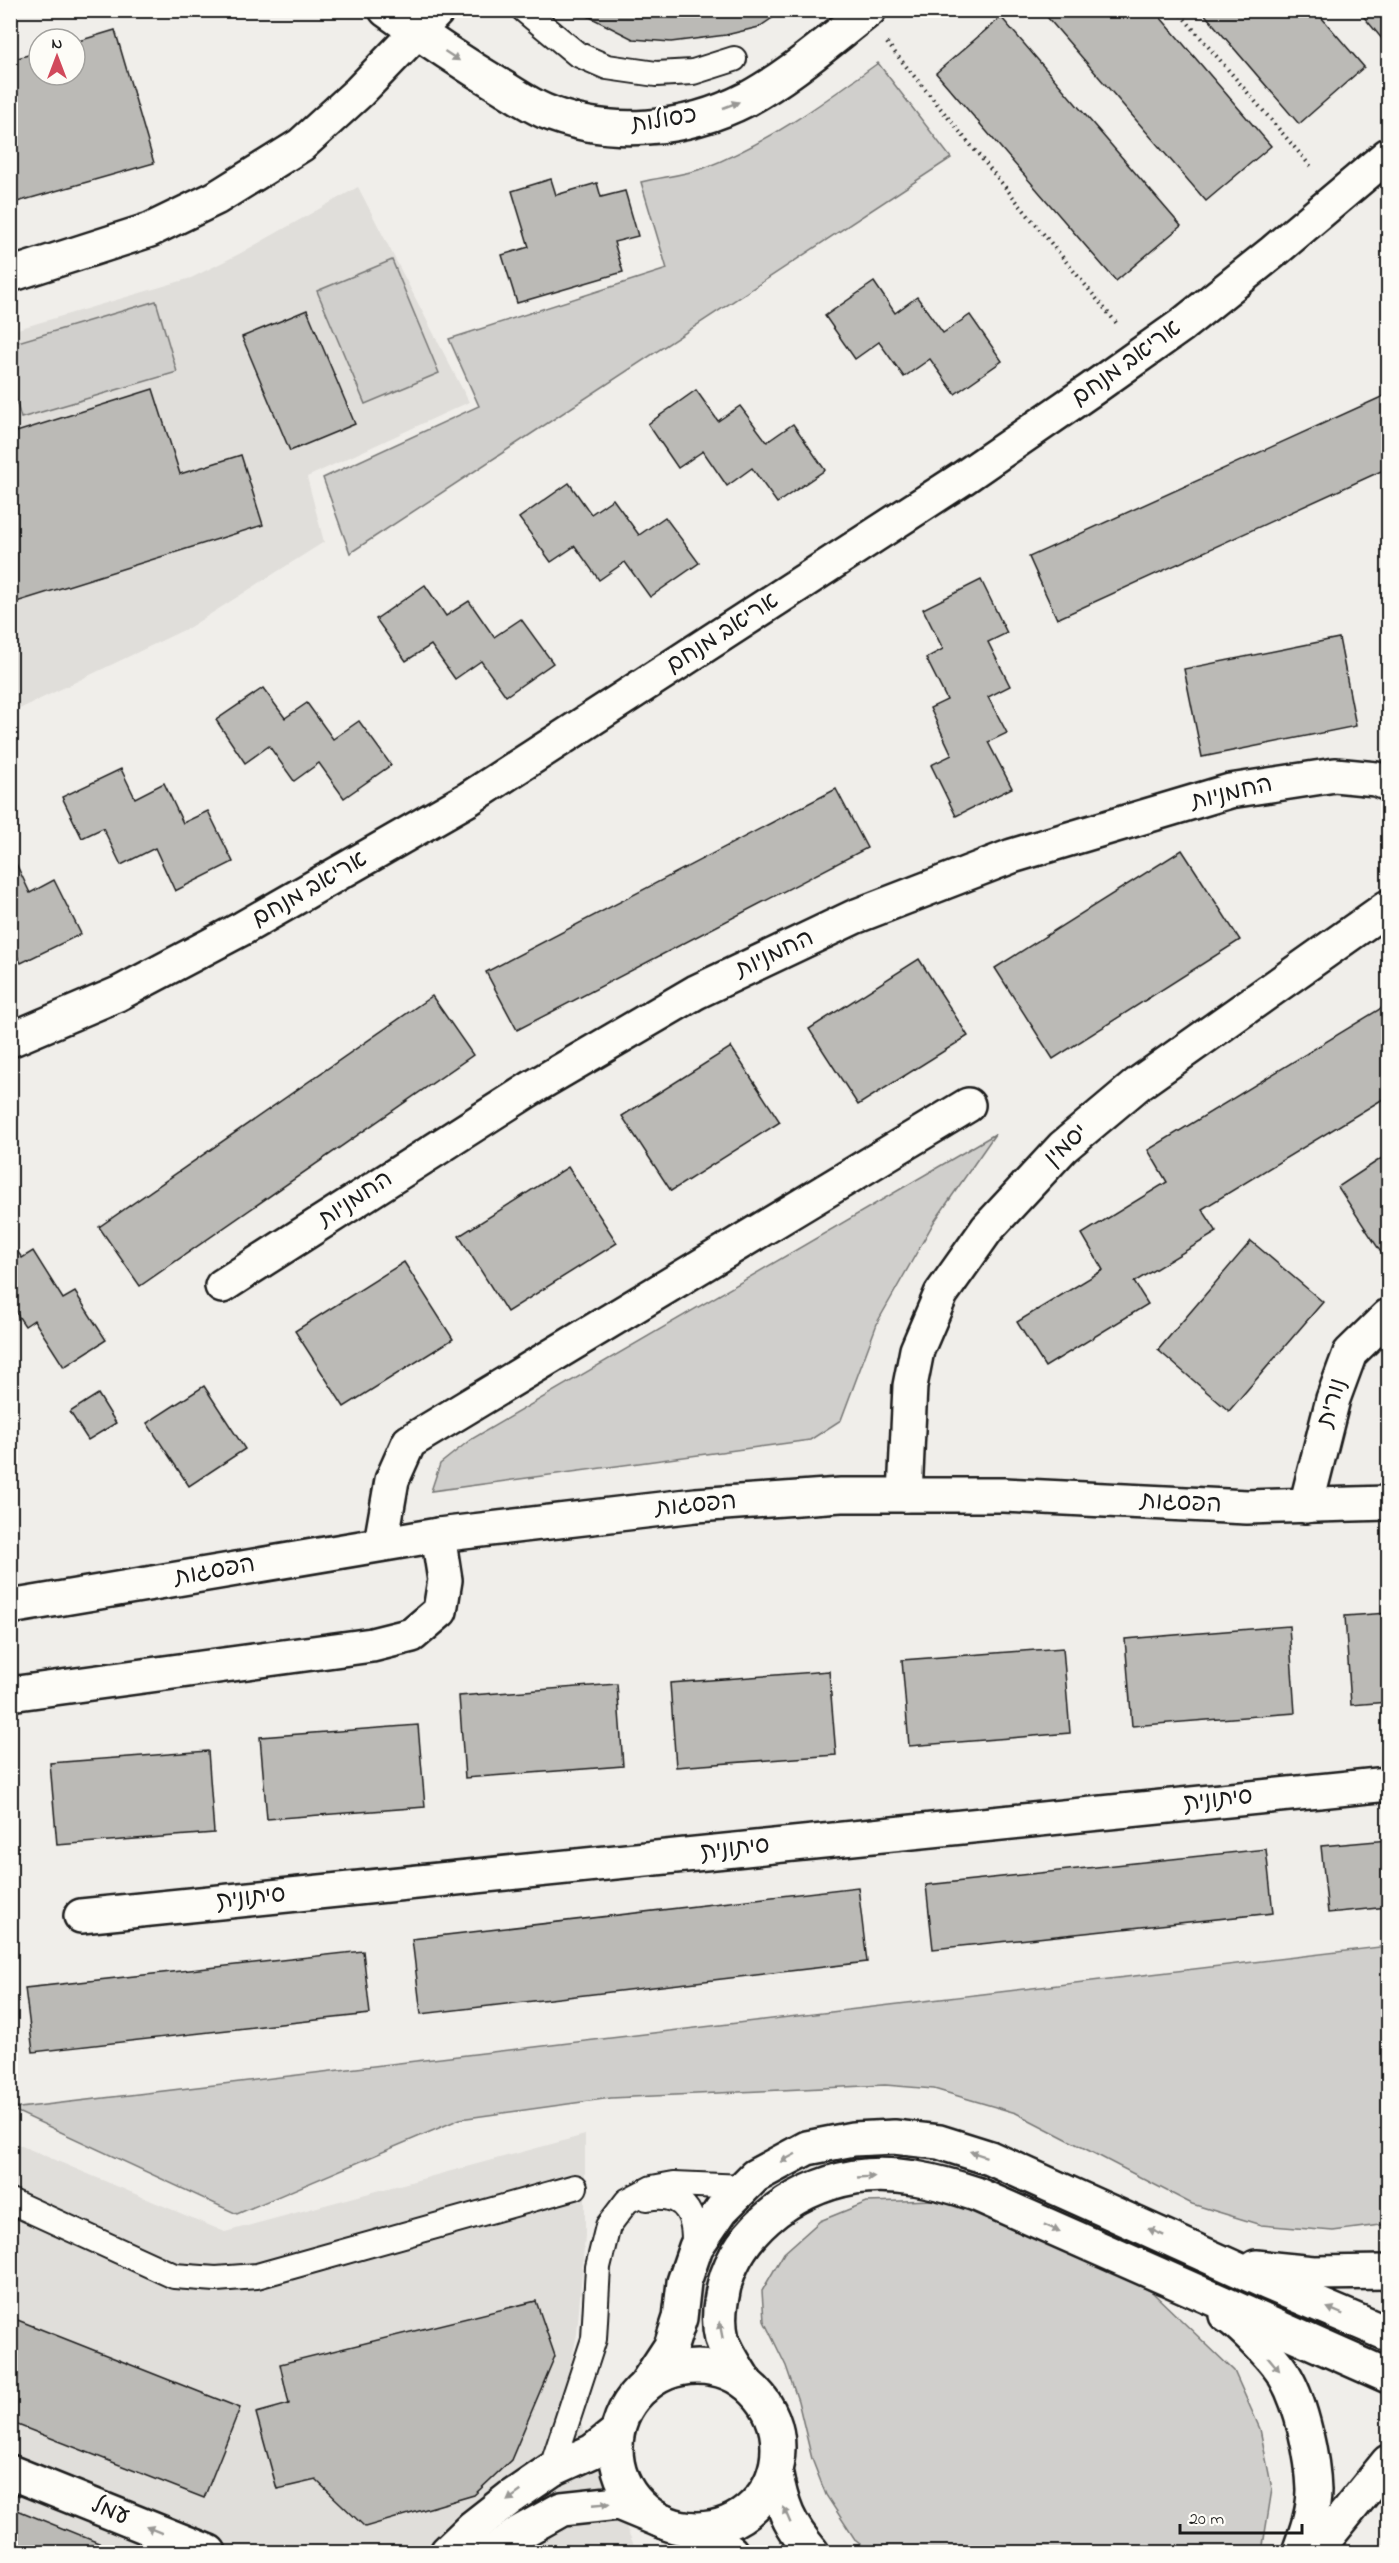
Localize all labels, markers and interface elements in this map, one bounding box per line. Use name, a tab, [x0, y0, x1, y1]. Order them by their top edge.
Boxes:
north arrow	[27, 27, 87, 87]
text: N	[52, 32, 63, 56]
one-way arrow	[444, 50, 460, 61]
street label: כסולות	[627, 99, 699, 144]
one-way arrow	[722, 100, 740, 110]
street label: אריאב מנחם	[1065, 312, 1189, 416]
street label: אריאב מנחם	[660, 584, 786, 684]
street label: החמניות	[1186, 768, 1276, 821]
street label: אריאב מנחם	[246, 843, 374, 937]
street label: החמניות	[728, 922, 820, 989]
street label: יסמין	[1037, 1116, 1097, 1176]
street label: החמניות	[310, 1163, 400, 1238]
street label: נורית	[1308, 1374, 1357, 1434]
street label: הפסגות	[1137, 1484, 1223, 1524]
street label: הפסגות	[652, 1485, 738, 1527]
street label: הפסגות	[170, 1548, 258, 1597]
street label: סיתונית	[1182, 1780, 1254, 1822]
street label: סיתונית	[699, 1829, 771, 1871]
street label: סיתונית	[215, 1878, 287, 1920]
one-way arrow	[969, 2149, 987, 2158]
one-way arrow	[779, 2153, 796, 2163]
one-way arrow	[857, 2172, 876, 2181]
one-way arrow	[1043, 2223, 1061, 2233]
one-way arrow	[1148, 2228, 1165, 2237]
one-way arrow	[1325, 2306, 1343, 2316]
one-way arrow	[716, 2321, 725, 2340]
one-way arrow	[1267, 2356, 1280, 2371]
street label: עמל	[85, 2488, 135, 2536]
one-way arrow	[507, 2489, 522, 2501]
scale bar	[1180, 2497, 1302, 2535]
one-way arrow	[592, 2500, 611, 2509]
one-way arrow	[781, 2506, 791, 2524]
text: 20 m	[1189, 2507, 1224, 2533]
one-way arrow	[145, 2525, 163, 2535]

